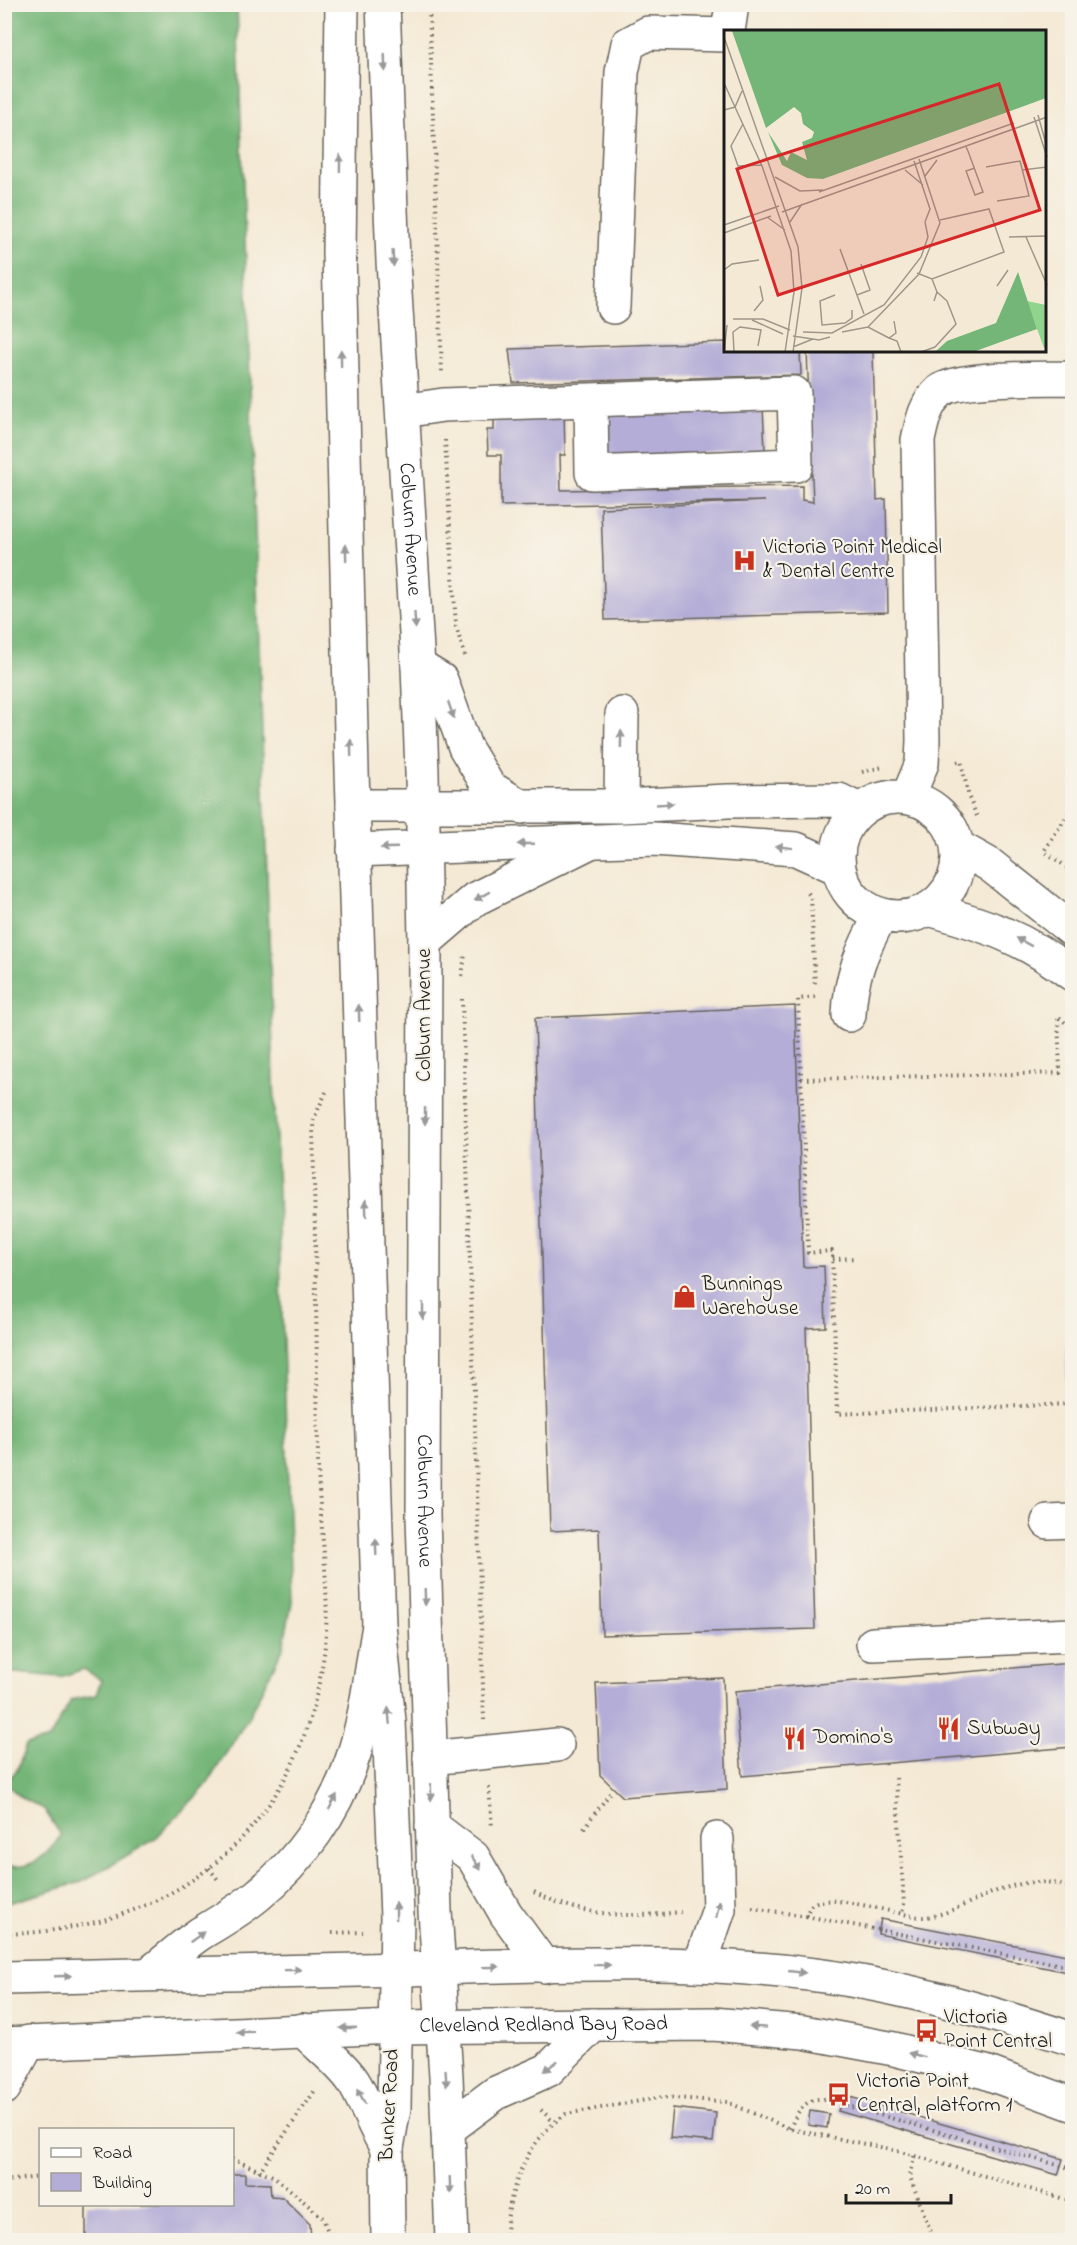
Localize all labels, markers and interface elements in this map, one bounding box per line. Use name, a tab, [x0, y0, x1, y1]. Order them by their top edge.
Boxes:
inset map	[724, 30, 1047, 352]
one-way arrow	[381, 53, 390, 72]
one-way arrow	[335, 153, 345, 172]
one-way arrow	[389, 248, 398, 267]
one-way arrow	[337, 348, 346, 367]
street label: Colburn Avenue	[390, 462, 429, 597]
place label: Victoria Point Medical & Dental Centre	[762, 533, 942, 587]
one-way arrow	[341, 543, 351, 562]
hospital icon: Victoria Point Medical & Dental Centre	[732, 547, 758, 573]
one-way arrow	[411, 611, 420, 630]
one-way arrow	[447, 701, 457, 719]
one-way arrow	[616, 730, 626, 749]
one-way arrow	[346, 738, 356, 757]
one-way arrow	[655, 799, 674, 808]
one-way arrow	[517, 839, 536, 849]
one-way arrow	[774, 842, 793, 852]
one-way arrow	[379, 844, 398, 853]
one-way arrow	[473, 891, 490, 901]
one-way arrow	[1015, 937, 1032, 947]
street label: Colburn Avenue	[410, 948, 440, 1082]
one-way arrow	[355, 1004, 364, 1023]
one-way arrow	[420, 1106, 430, 1125]
one-way arrow	[361, 1199, 370, 1218]
place label: Bunnings Warehouse	[701, 1270, 799, 1324]
shop icon: Bunnings Warehouse	[671, 1284, 697, 1310]
one-way arrow	[418, 1301, 428, 1320]
street label: Colburn Avenue	[408, 1434, 440, 1569]
one-way arrow	[371, 1537, 381, 1556]
one-way arrow	[421, 1588, 430, 1607]
one-way arrow	[384, 1706, 394, 1725]
place label: Subway	[967, 1714, 1040, 1746]
restaurant icon: Subway	[936, 1716, 962, 1742]
place label: Domino's	[812, 1723, 894, 1753]
restaurant icon: Domino's	[782, 1725, 808, 1751]
one-way arrow	[426, 1783, 436, 1802]
one-way arrow	[328, 1793, 337, 1810]
one-way arrow	[470, 1855, 482, 1871]
one-way arrow	[713, 1900, 723, 1918]
one-way arrow	[392, 1901, 401, 1920]
one-way arrow	[188, 1931, 204, 1943]
one-way arrow	[593, 1960, 612, 1970]
one-way arrow	[481, 1962, 500, 1972]
one-way arrow	[283, 1965, 302, 1974]
one-way arrow	[787, 1968, 806, 1977]
one-way arrow	[53, 1971, 72, 1981]
place label: Victoria Point Central	[943, 2003, 1052, 2057]
street label: Cleveland Redland Bay Road	[419, 2009, 668, 2042]
bus stop icon: Victoria Point Central	[913, 2017, 939, 2043]
one-way arrow	[749, 2023, 768, 2032]
one-way arrow	[339, 2024, 358, 2033]
one-way arrow	[235, 2028, 254, 2037]
street label: Bunker Road	[372, 2048, 408, 2163]
one-way arrow	[907, 2050, 925, 2059]
one-way arrow	[543, 2059, 559, 2072]
place label: Victoria Point Central, platform 1	[856, 2067, 1013, 2121]
one-way arrow	[441, 2068, 450, 2087]
bus stop icon: Victoria Point Central, platform 1	[826, 2081, 852, 2107]
one-way arrow	[356, 2087, 366, 2104]
legend	[39, 2128, 234, 2206]
text: Road	[93, 2141, 132, 2167]
scale bar	[846, 2167, 951, 2205]
text: Building	[92, 2171, 152, 2198]
one-way arrow	[445, 2175, 455, 2194]
text: 20 m	[855, 2177, 890, 2203]

